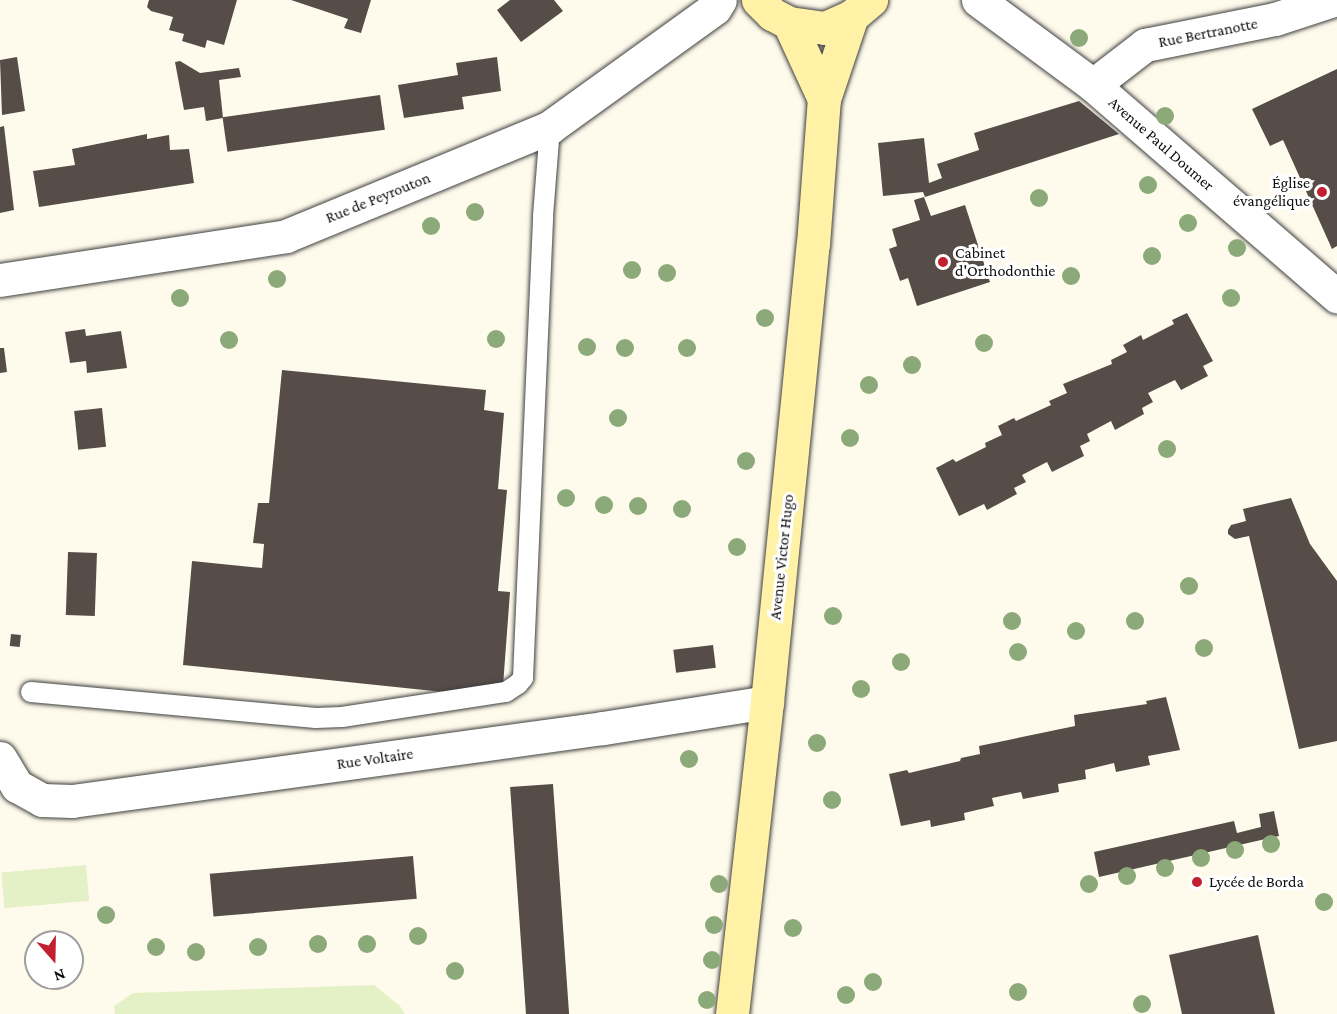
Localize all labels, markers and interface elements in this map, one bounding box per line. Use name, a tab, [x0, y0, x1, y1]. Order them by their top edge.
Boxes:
street label: Rue Bertranotte	[1157, 14, 1259, 52]
street label: Avenue Paul Doumer	[1104, 93, 1218, 195]
street label: Rue de Peyrouton	[323, 168, 433, 228]
place label: Église évangélique	[1233, 173, 1310, 211]
marker: Église évangélique	[1315, 185, 1329, 199]
place label: Cabinet d'Orthodonthie	[955, 243, 1055, 281]
marker: Cabinet d'Orthodonthie	[936, 255, 950, 269]
street label: Avenue Victor Hugo	[766, 493, 798, 621]
street label: Rue Voltaire	[336, 744, 414, 774]
place label: Lycée de Borda	[1209, 872, 1304, 892]
marker: Lycée de Borda	[1190, 875, 1204, 889]
north arrow	[24, 930, 84, 990]
text: N	[52, 966, 68, 985]

